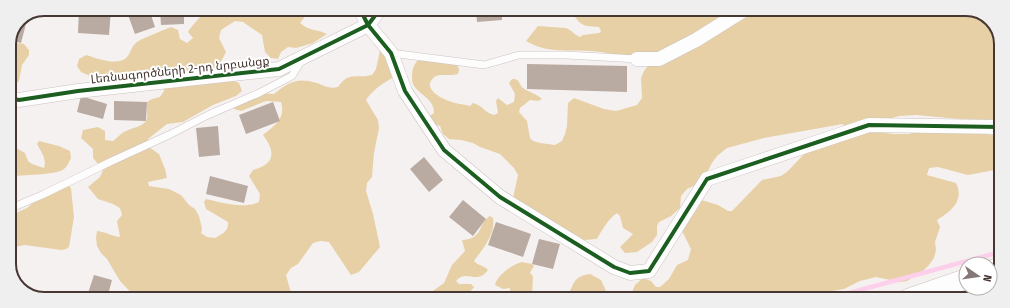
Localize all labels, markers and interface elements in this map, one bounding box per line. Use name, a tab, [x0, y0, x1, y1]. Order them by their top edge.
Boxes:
street label: Լեռնագործների 2-րդ նրբանցք	[90, 54, 270, 86]
north arrow	[958, 256, 998, 296]
text: N	[980, 273, 994, 283]

